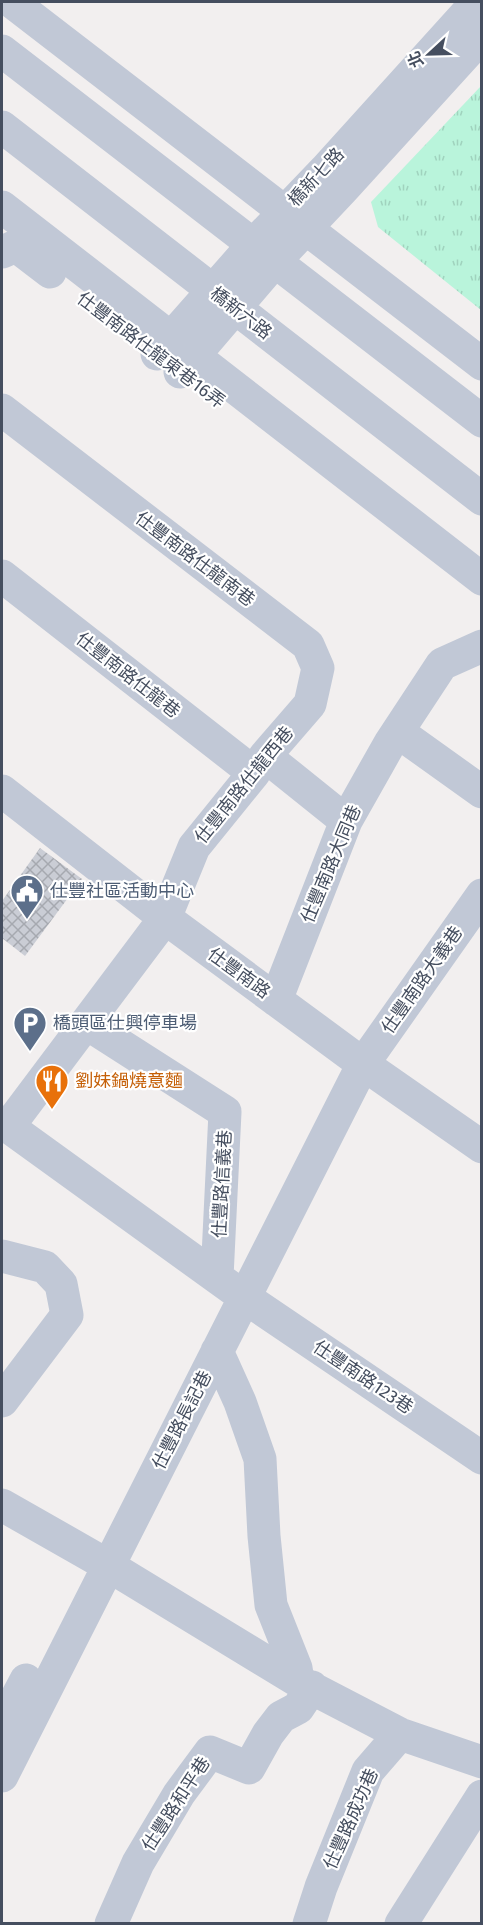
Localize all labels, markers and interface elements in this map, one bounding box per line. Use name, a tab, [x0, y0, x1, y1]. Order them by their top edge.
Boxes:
north arrow	[399, 24, 459, 84]
text: 北	[404, 48, 427, 70]
street label: 橋新七路	[283, 143, 349, 211]
street label: 橋新六路	[206, 282, 276, 344]
street label: 仕豐南路仕龍東巷16弄	[73, 287, 229, 413]
street label: 仕豐南路仕龍南巷	[131, 507, 259, 611]
street label: 仕豐南路仕龍巷	[72, 628, 184, 722]
street label: 仕豐南路仕龍西巷	[190, 722, 298, 848]
street label: 仕豐南路大同巷	[296, 802, 366, 926]
public building icon: 仕豐社區活動中心	[9, 873, 45, 920]
place label: 仕豐社區活動中心	[50, 880, 194, 902]
street label: 仕豐南路大義巷	[377, 922, 467, 1038]
street label: 仕豐南路	[203, 943, 275, 1003]
parking icon: 橋頭區仕興停車場	[12, 1005, 48, 1052]
place label: 橋頭區仕興停車場	[53, 1012, 197, 1034]
restaurant icon: 劉妹鍋燒意麵	[34, 1063, 70, 1110]
place label: 劉妹鍋燒意麵	[75, 1070, 183, 1092]
street label: 仕豐路信義巷	[208, 1129, 236, 1239]
street label: 仕豐南路123巷	[309, 1336, 417, 1418]
street label: 仕豐路長記巷	[148, 1367, 216, 1473]
street label: 仕豐路和平巷	[137, 1753, 215, 1855]
street label: 仕豐路成功巷	[319, 1765, 383, 1873]

